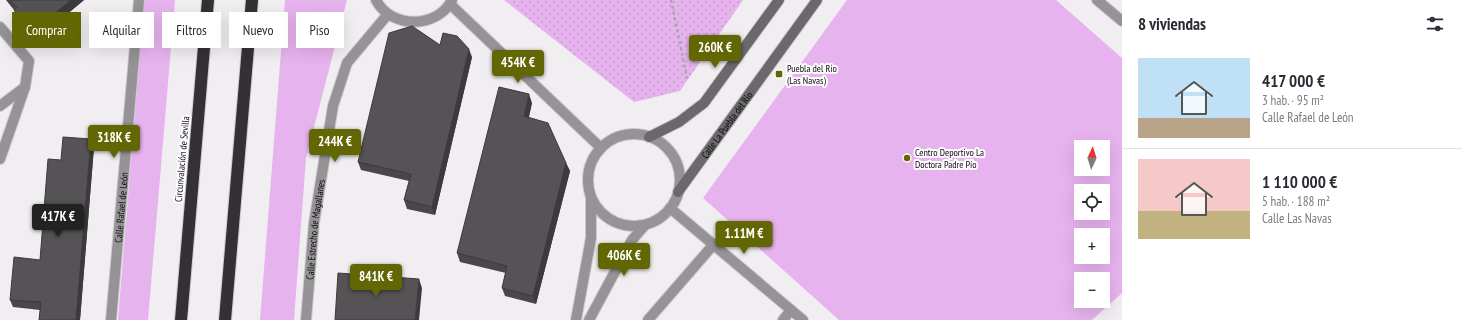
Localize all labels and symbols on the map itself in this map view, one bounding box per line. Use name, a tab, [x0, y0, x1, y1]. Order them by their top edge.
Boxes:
pin: 260K €	[682, 35, 748, 69]
pin: 454K €	[485, 50, 551, 84]
place label: Puebla del Rio (Las Navas)	[787, 62, 837, 87]
marker: Puebla del Rio (Las Navas)	[774, 69, 784, 79]
street label: Calle La Puebla del Rio	[698, 89, 755, 161]
street label: Circunvalación de Sevilla	[172, 116, 192, 202]
pin: 318K €	[81, 125, 147, 159]
pin: 244K €	[302, 129, 368, 163]
north arrow	[1074, 140, 1110, 176]
place label: Centro Deportivo La Doctora Padre Pío	[915, 146, 984, 171]
marker: Centro Deportivo La Doctora Padre Pío	[902, 153, 912, 163]
street label: Calle Rafael de León	[111, 172, 130, 243]
street label: Calle Estrecho de Magallanes	[303, 178, 328, 280]
pin: 417K €	[25, 204, 91, 238]
pin: 1.11M €	[707, 221, 781, 255]
pin: 406K €	[591, 243, 657, 277]
pin: 841K €	[343, 264, 409, 298]

